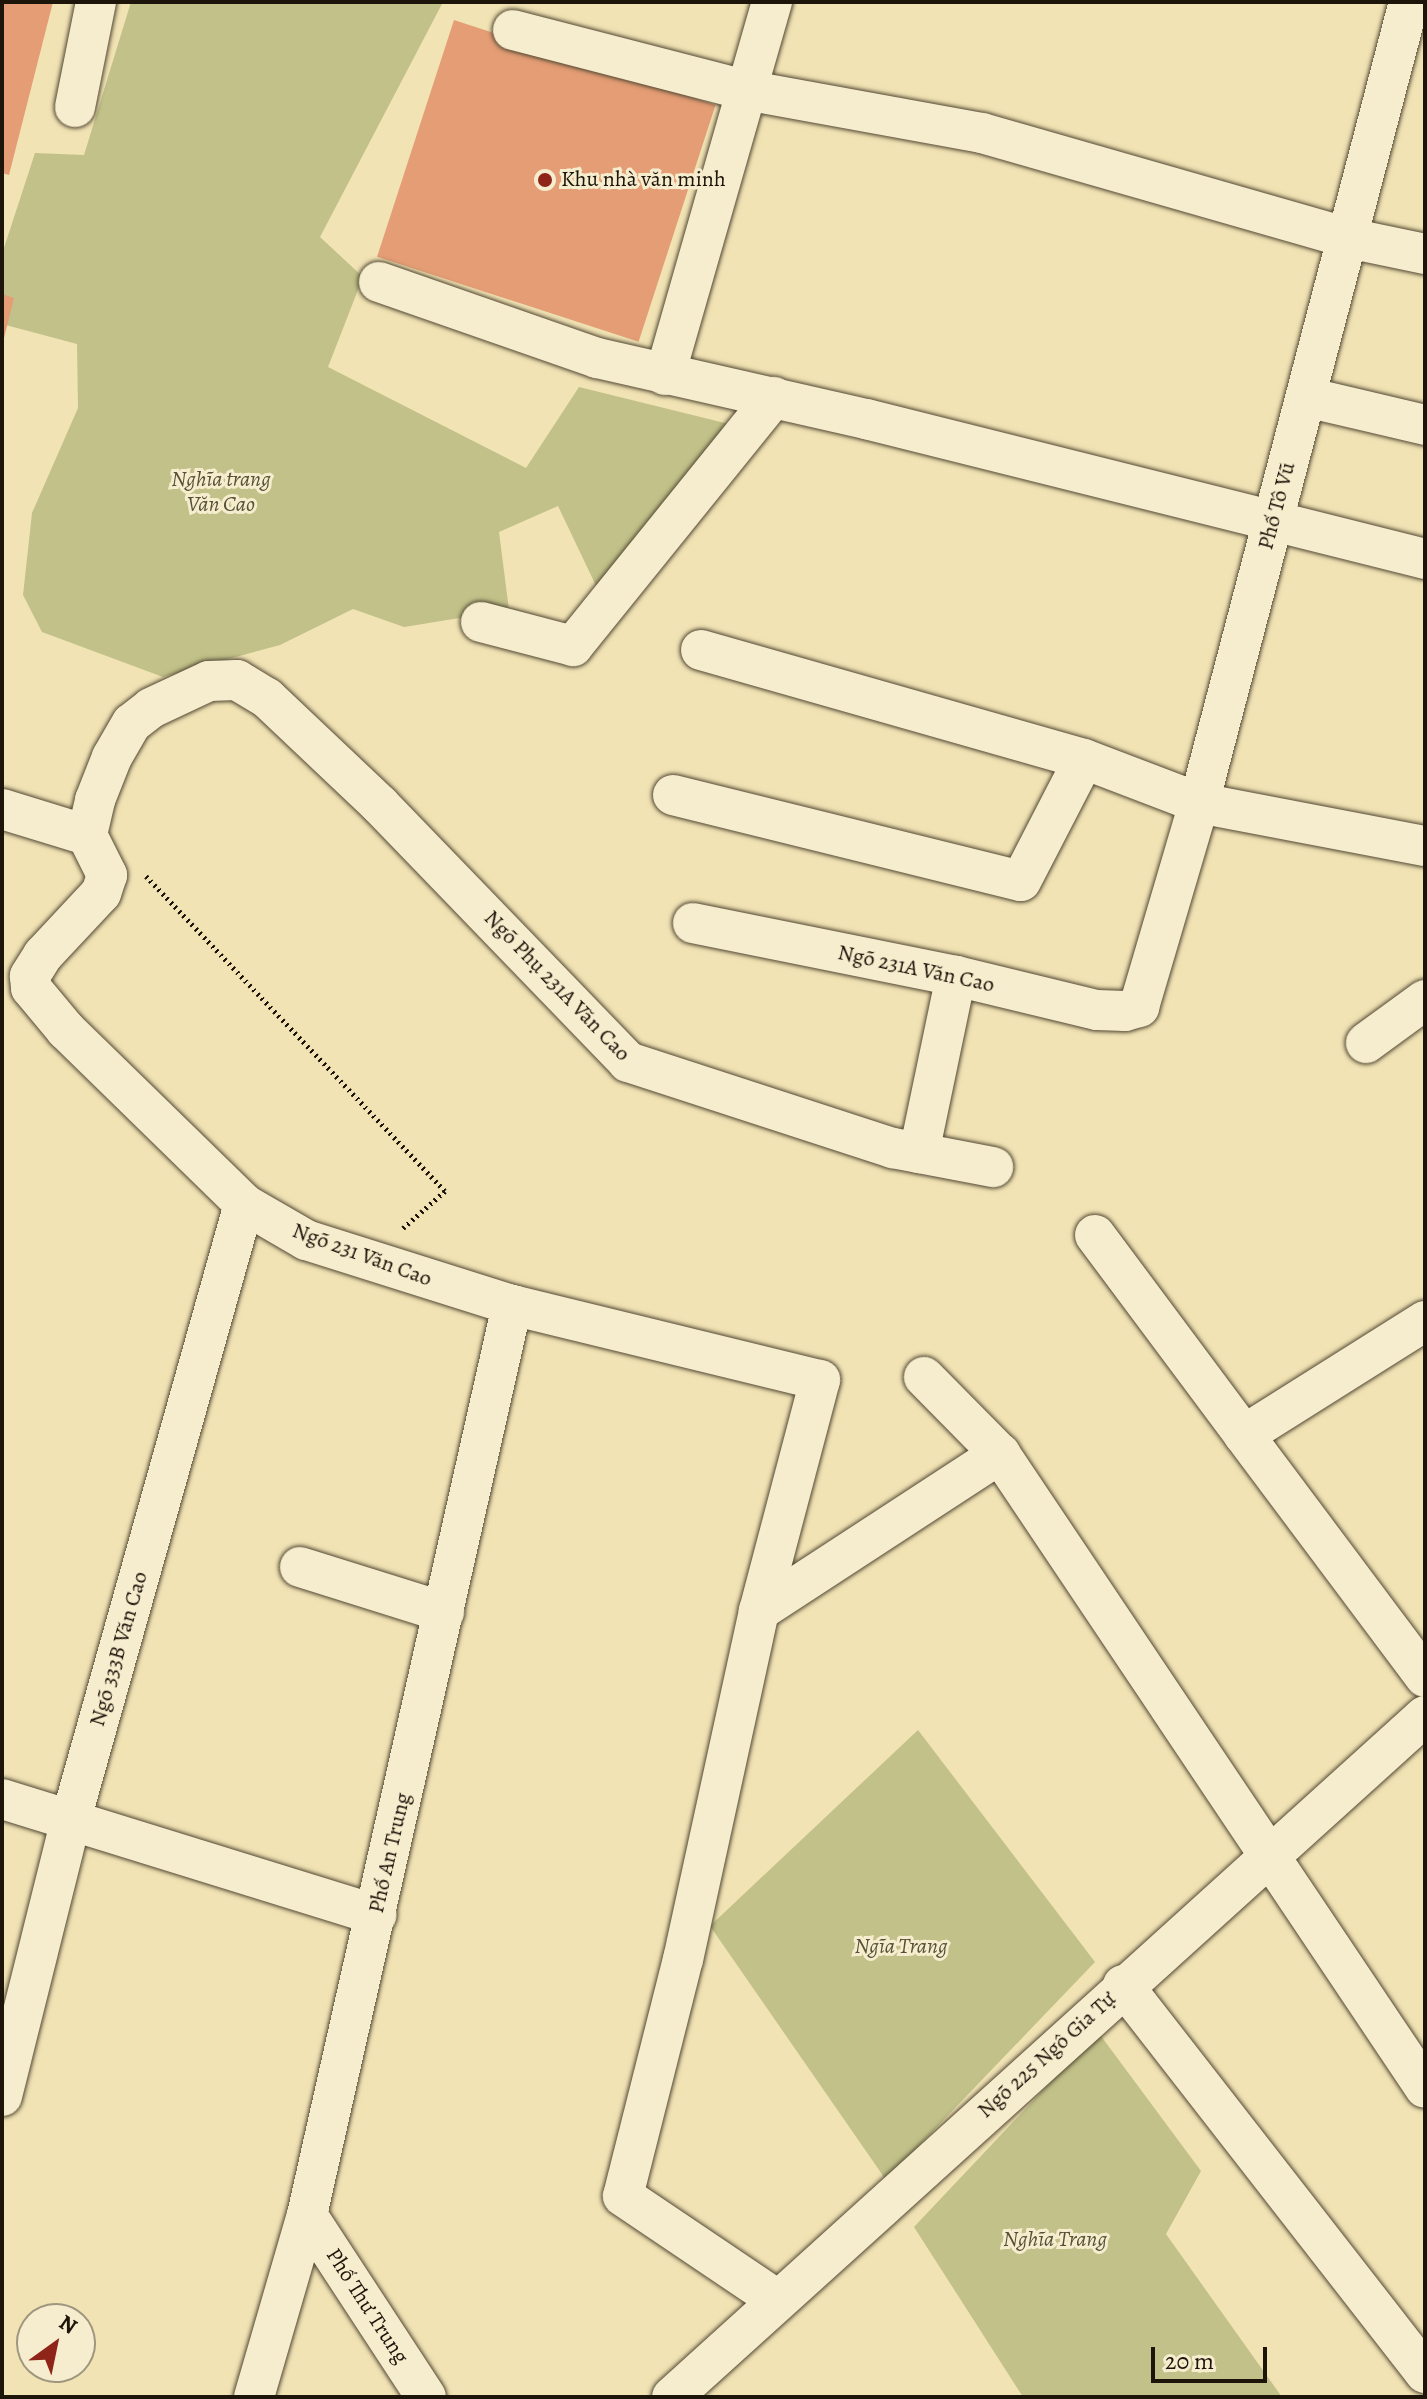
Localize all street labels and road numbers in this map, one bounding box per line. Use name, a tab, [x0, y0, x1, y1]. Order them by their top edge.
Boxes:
street label: Phố Tô Vũ	[1253, 459, 1301, 553]
street label: Ngõ Phụ 231A Văn Cao	[478, 905, 636, 1067]
street label: Ngõ 231A Văn Cao	[835, 940, 997, 998]
street label: Ngõ 231 Văn Cao	[289, 1218, 435, 1292]
street label: Ngõ 333B Văn Cao	[84, 1568, 154, 1730]
street label: Phố An Trung	[363, 1790, 417, 1916]
street label: Ngõ 225 Ngô Gia Tự	[973, 1986, 1121, 2124]
street label: Phố Thư Trung	[320, 2243, 414, 2369]

